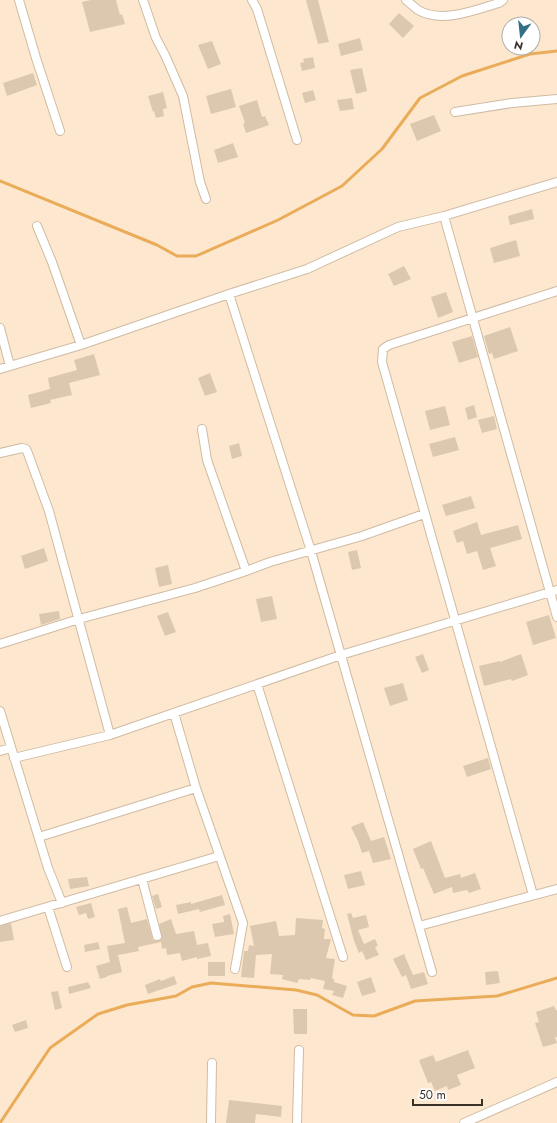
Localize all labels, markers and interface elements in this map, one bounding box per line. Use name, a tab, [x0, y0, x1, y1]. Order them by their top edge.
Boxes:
north arrow	[501, 16, 541, 56]
text: N	[512, 37, 525, 55]
scale bar	[413, 1081, 482, 1107]
text: 50 m	[419, 1086, 446, 1104]

